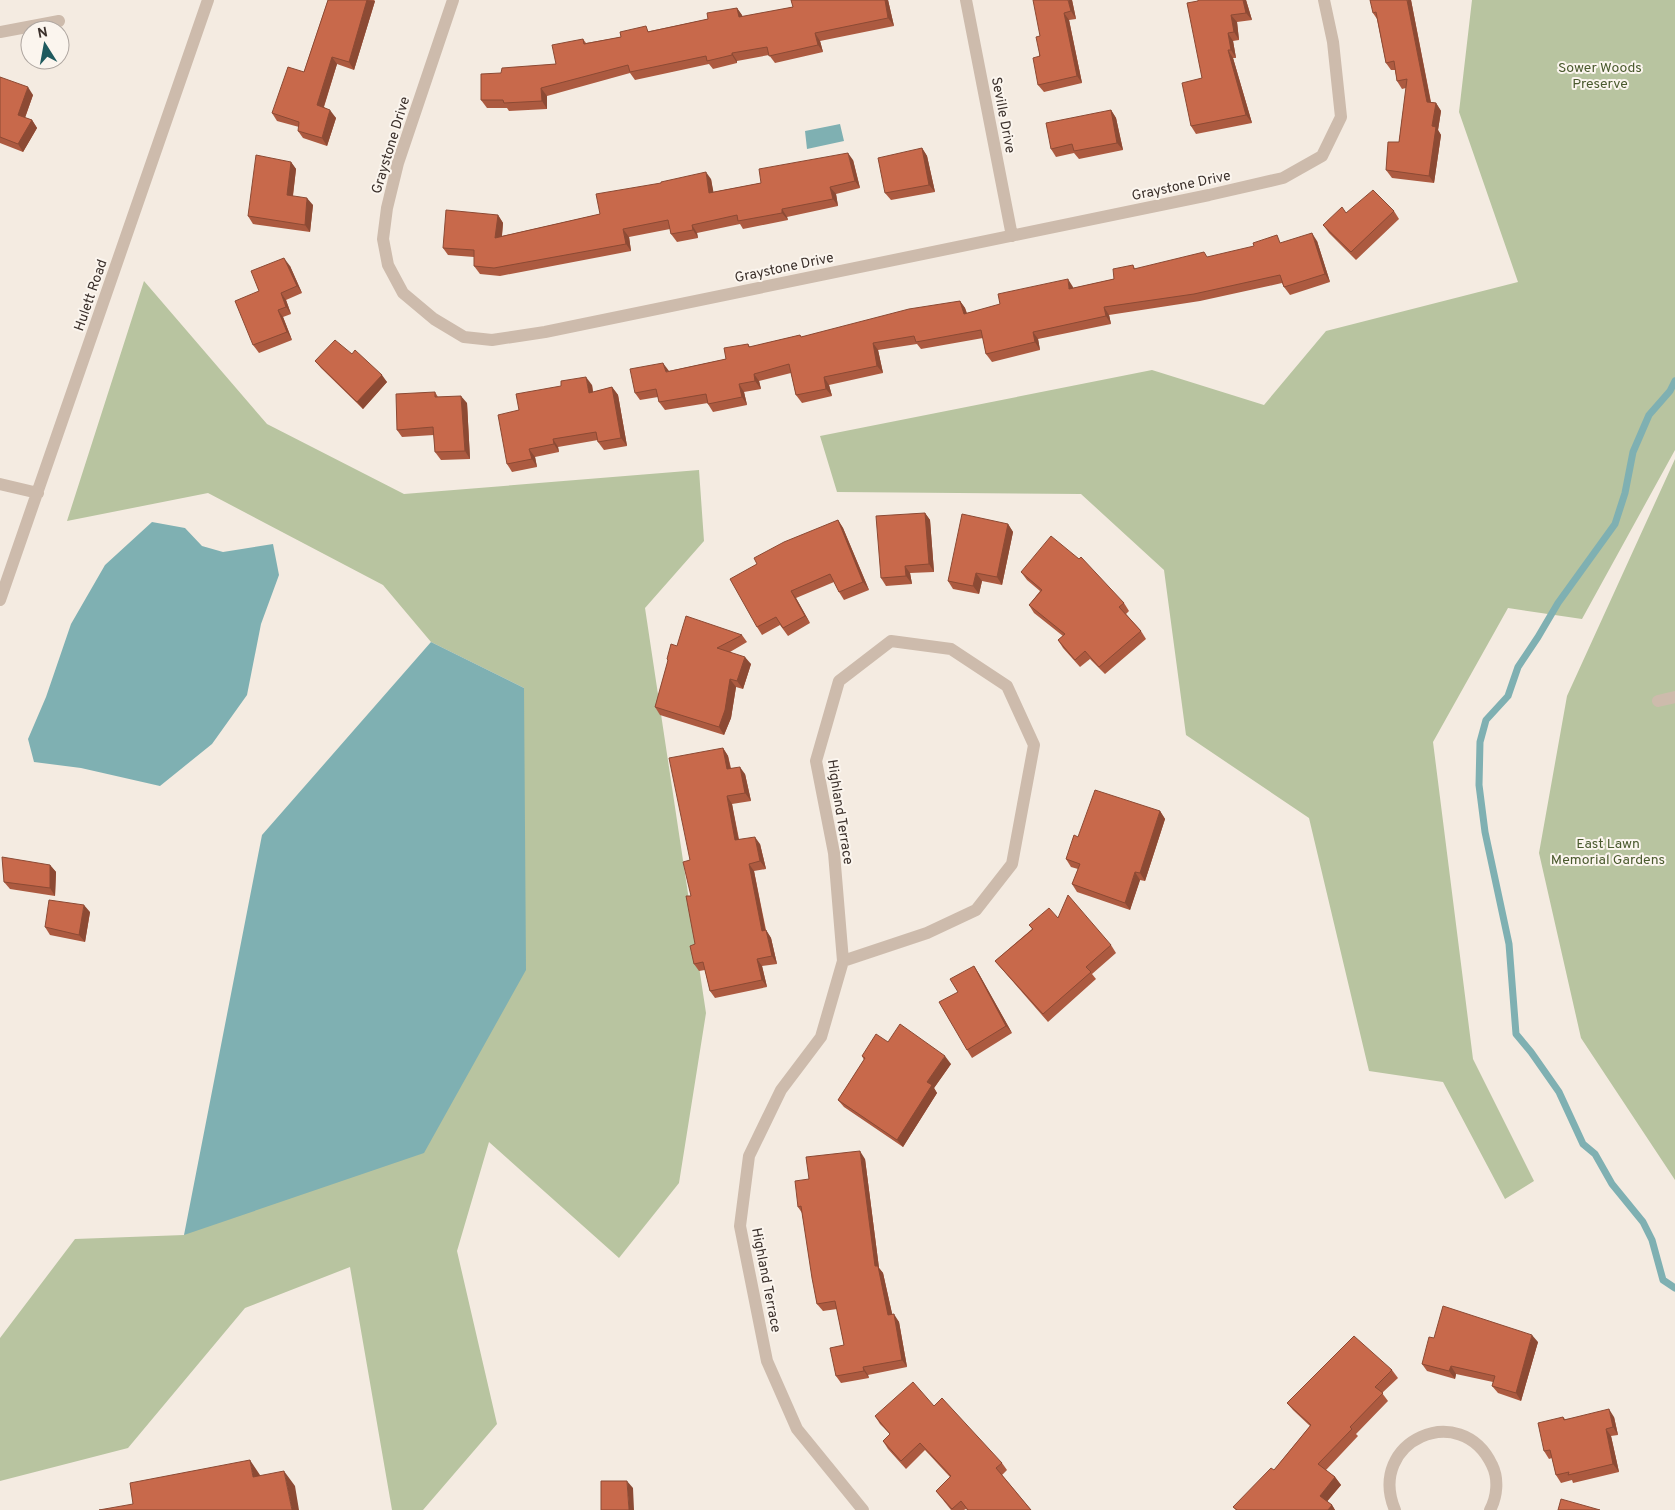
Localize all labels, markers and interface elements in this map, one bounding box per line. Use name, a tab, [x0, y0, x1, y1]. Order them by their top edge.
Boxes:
north arrow	[20, 20, 70, 70]
text: N	[36, 24, 49, 43]
park label: Sower Woods Preserve	[1558, 60, 1642, 93]
street label: Seville Drive	[987, 76, 1018, 155]
street label: Graystone Drive	[369, 95, 414, 196]
street label: Graystone Drive	[1130, 168, 1232, 205]
street label: Graystone Drive	[733, 250, 835, 287]
street label: Hulett Road	[71, 257, 112, 334]
street label: Highland Terrace	[823, 758, 856, 866]
park label: East Lawn Memorial Gardens	[1551, 836, 1665, 869]
street label: Highland Terrace	[747, 1226, 784, 1334]

